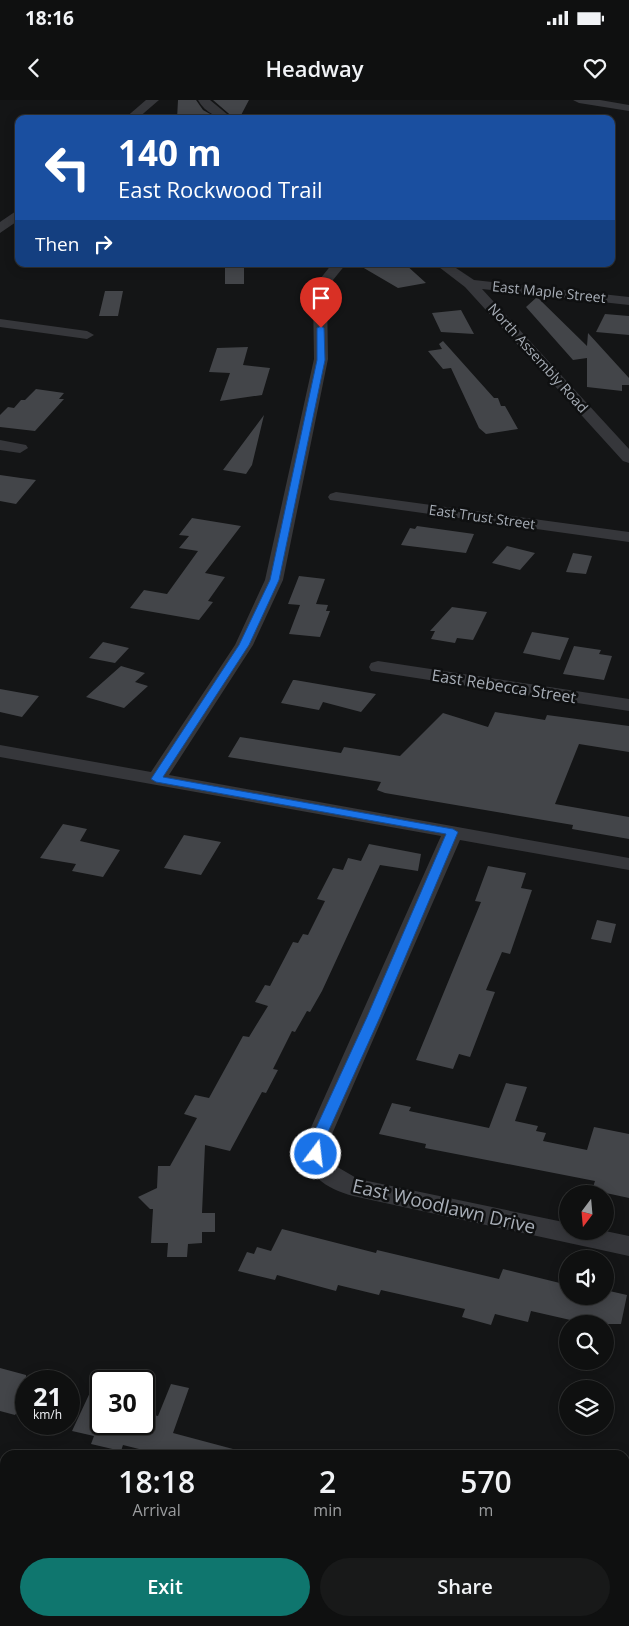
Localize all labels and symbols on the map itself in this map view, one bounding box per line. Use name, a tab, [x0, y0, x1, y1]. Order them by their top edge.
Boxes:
street label: East Maple Street	[491, 276, 607, 307]
pin	[300, 277, 342, 328]
street label: North Assembly Road	[484, 299, 593, 416]
street label: East Trust Street	[428, 500, 537, 533]
street label: East Rebecca Street	[430, 664, 578, 708]
position arrow	[289, 1127, 341, 1179]
street label: East Woodlawn Drive	[350, 1172, 538, 1240]
north arrow	[559, 1185, 614, 1240]
speed limit sign: 30	[90, 1370, 155, 1435]

